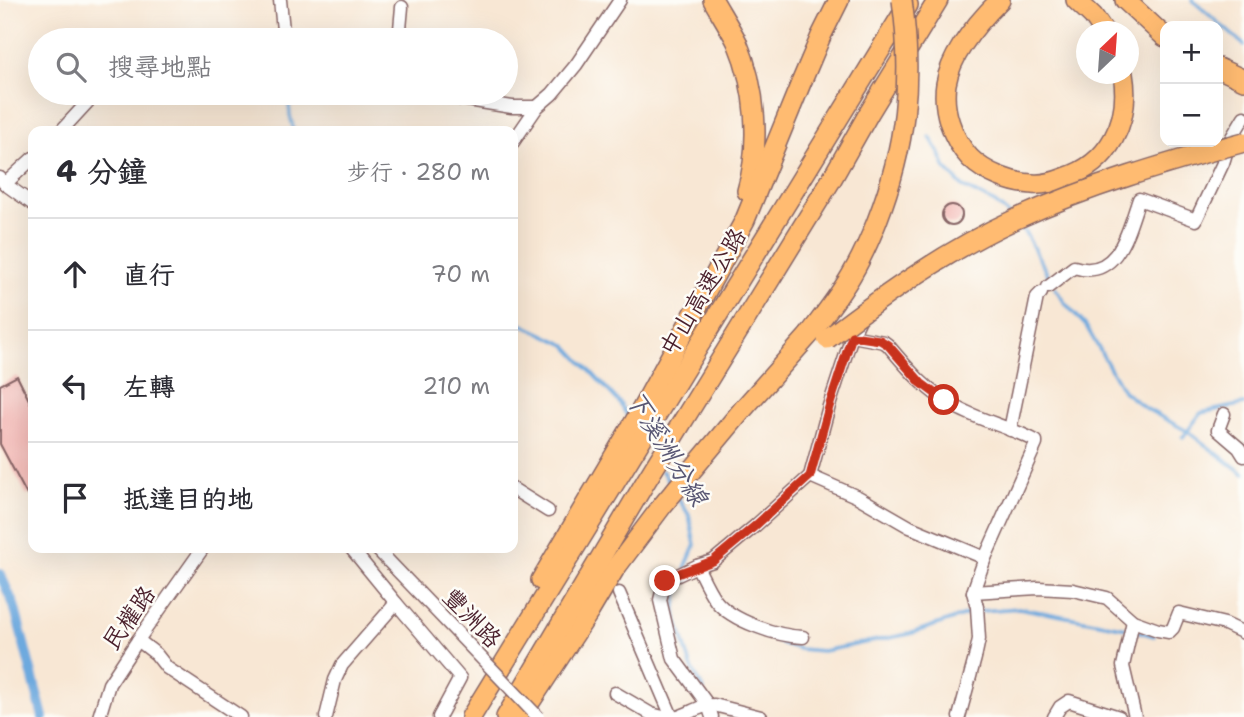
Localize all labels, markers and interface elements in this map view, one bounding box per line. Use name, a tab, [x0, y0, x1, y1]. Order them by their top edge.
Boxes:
north arrow	[1076, 21, 1139, 84]
map controls	[1160, 21, 1223, 147]
button: +	[1160, 21, 1223, 84]
search box	[28, 28, 518, 105]
icon: search	[52, 48, 90, 86]
text: 搜尋地點	[108, 49, 212, 84]
button: −	[1160, 84, 1223, 147]
text: 4 分鐘	[56, 151, 147, 192]
text: 步行 · 280 m	[347, 157, 490, 187]
street label: 中山高速公路	[652, 222, 754, 362]
icon: ahead	[56, 255, 94, 293]
text: 直行	[123, 257, 175, 292]
text: 70 m	[431, 259, 490, 289]
icon: left	[56, 367, 94, 405]
text: 左轉	[123, 369, 175, 404]
text: 210 m	[422, 371, 490, 401]
water label: 下溪洲分線	[618, 383, 718, 514]
route start	[928, 384, 959, 415]
icon: arrive	[56, 479, 94, 517]
text: 抵達目的地	[123, 481, 253, 516]
route end	[649, 565, 680, 596]
street label: 民權路	[95, 579, 163, 657]
street label: 豐洲路	[435, 581, 509, 655]

